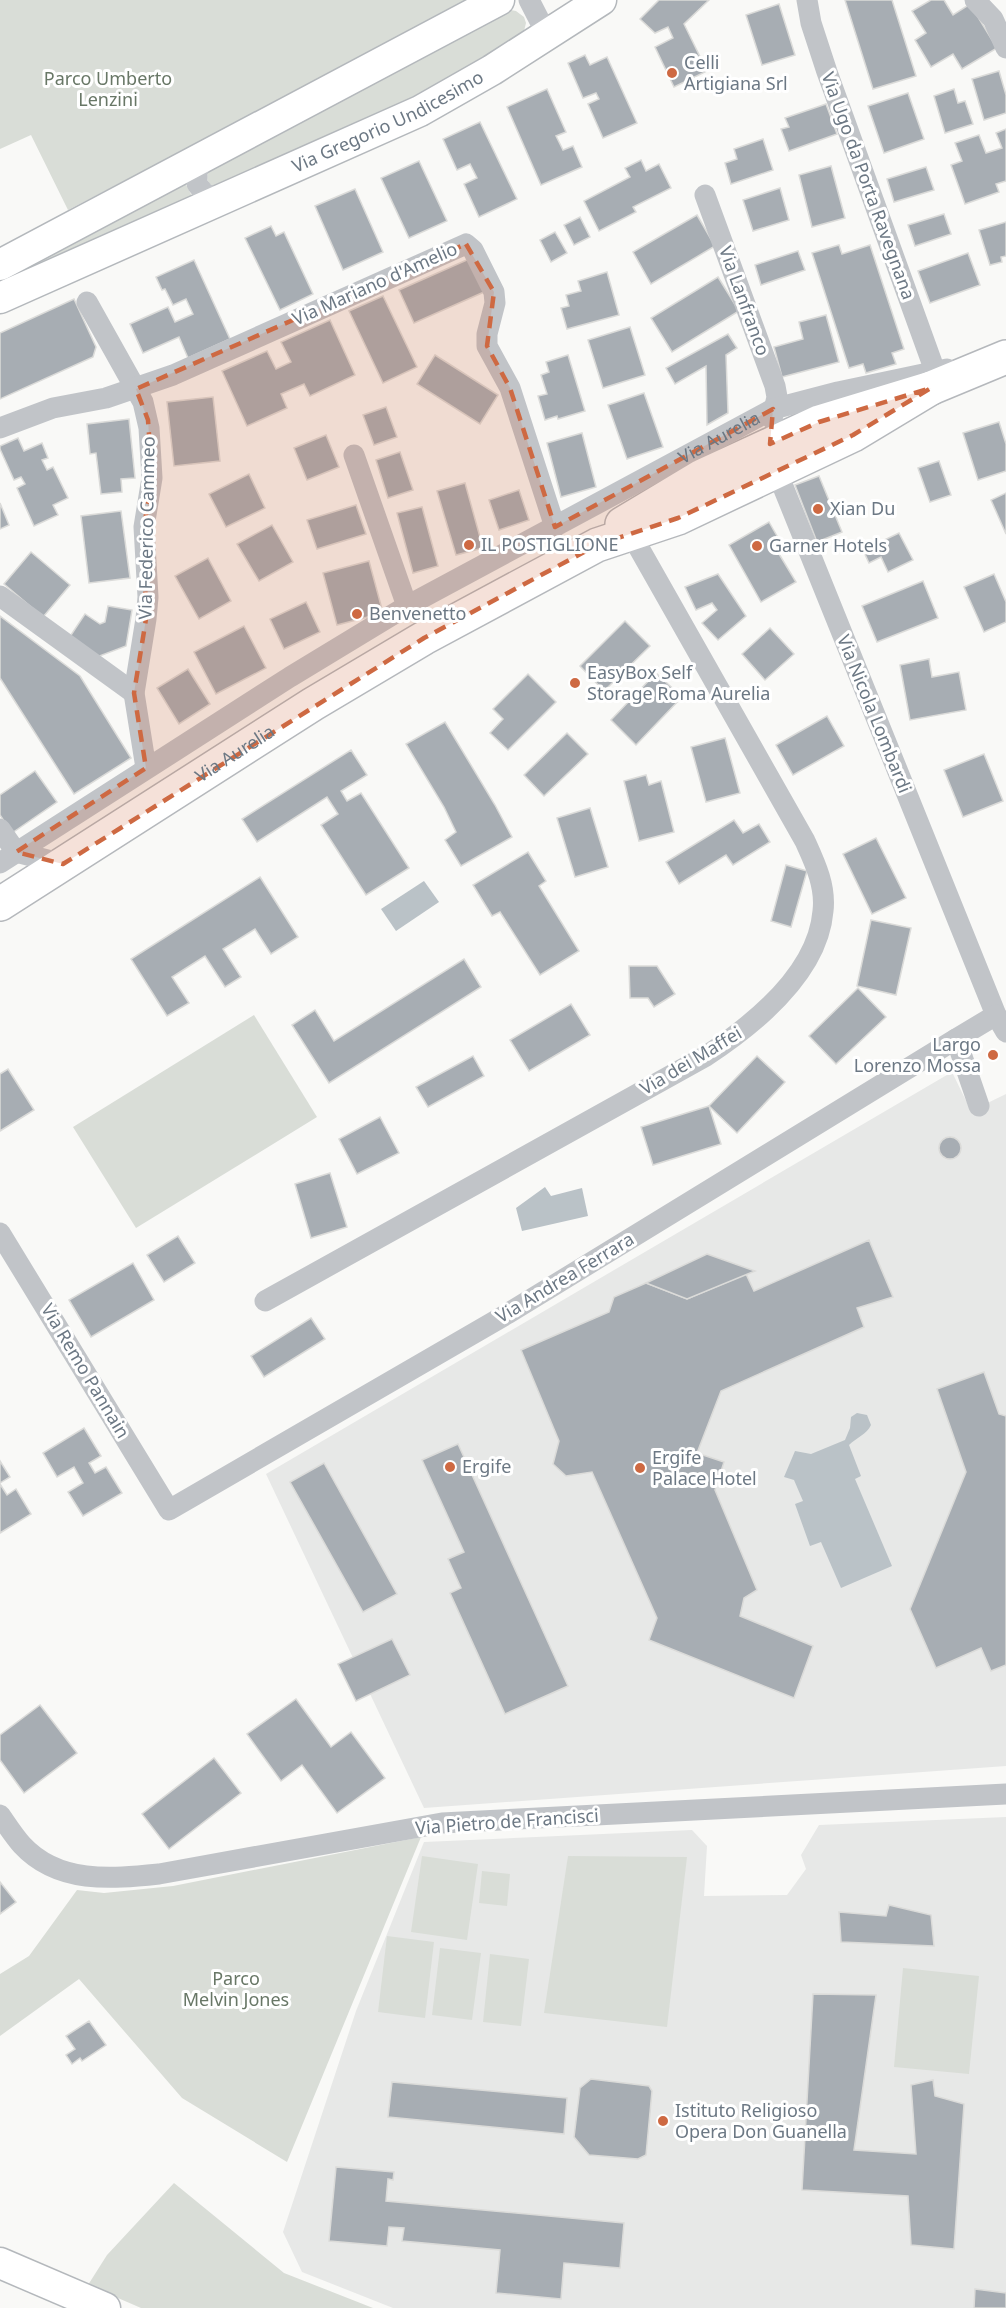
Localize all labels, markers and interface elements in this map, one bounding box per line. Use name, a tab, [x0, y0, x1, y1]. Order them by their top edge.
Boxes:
place label: Celli Artigiana Srl	[684, 50, 788, 95]
street label: Via Gregorio Undicesimo	[288, 64, 487, 178]
park label: Parco Umberto Lenzini	[44, 66, 172, 111]
marker: Celli Artigiana Srl	[665, 66, 679, 80]
street label: Via Ugo da Porta Ravegnana	[817, 69, 921, 303]
street label: Via Mariano d'Amelio	[288, 236, 461, 330]
street label: Via Lanfranco	[714, 243, 776, 359]
street label: Via Aurelia	[674, 405, 764, 469]
street label: Via Federico Cammeo	[132, 436, 160, 620]
place label: Xian Du	[830, 496, 895, 520]
marker: Xian Du	[811, 502, 825, 516]
place label: IL POSTIGLIONE	[481, 532, 619, 556]
place label: Garner Hotels	[769, 533, 887, 557]
marker: IL POSTIGLIONE	[462, 538, 476, 552]
marker: Garner Hotels	[750, 539, 764, 553]
place label: Benvenetto	[369, 601, 466, 625]
marker: Benvenetto	[350, 607, 364, 621]
street label: Via Nicola Lombardi	[832, 631, 918, 796]
place label: EasyBox Self Storage Roma Aurelia	[587, 660, 770, 705]
marker: EasyBox Self Storage Roma Aurelia	[568, 676, 582, 690]
street label: Via Aurelia	[190, 719, 279, 787]
street label: Via dei Maffei	[635, 1020, 746, 1100]
place label: Largo Lorenzo Mossa	[854, 1032, 981, 1077]
marker: Largo Lorenzo Mossa	[986, 1048, 1000, 1062]
street label: Via Andrea Ferrara	[491, 1226, 638, 1328]
street label: Via Remo Pannain	[36, 1299, 136, 1442]
place label: Ergife Palace Hotel	[652, 1445, 757, 1490]
place label: Ergife	[462, 1454, 511, 1478]
marker: Ergife	[443, 1460, 457, 1474]
marker: Ergife Palace Hotel	[633, 1461, 647, 1475]
street label: Via Pietro de Francisci	[414, 1803, 599, 1839]
park label: Parco Melvin Jones	[183, 1966, 289, 2011]
place label: Istituto Religioso Opera Don Guanella	[675, 2098, 847, 2143]
marker: Istituto Religioso Opera Don Guanella	[656, 2114, 670, 2128]

